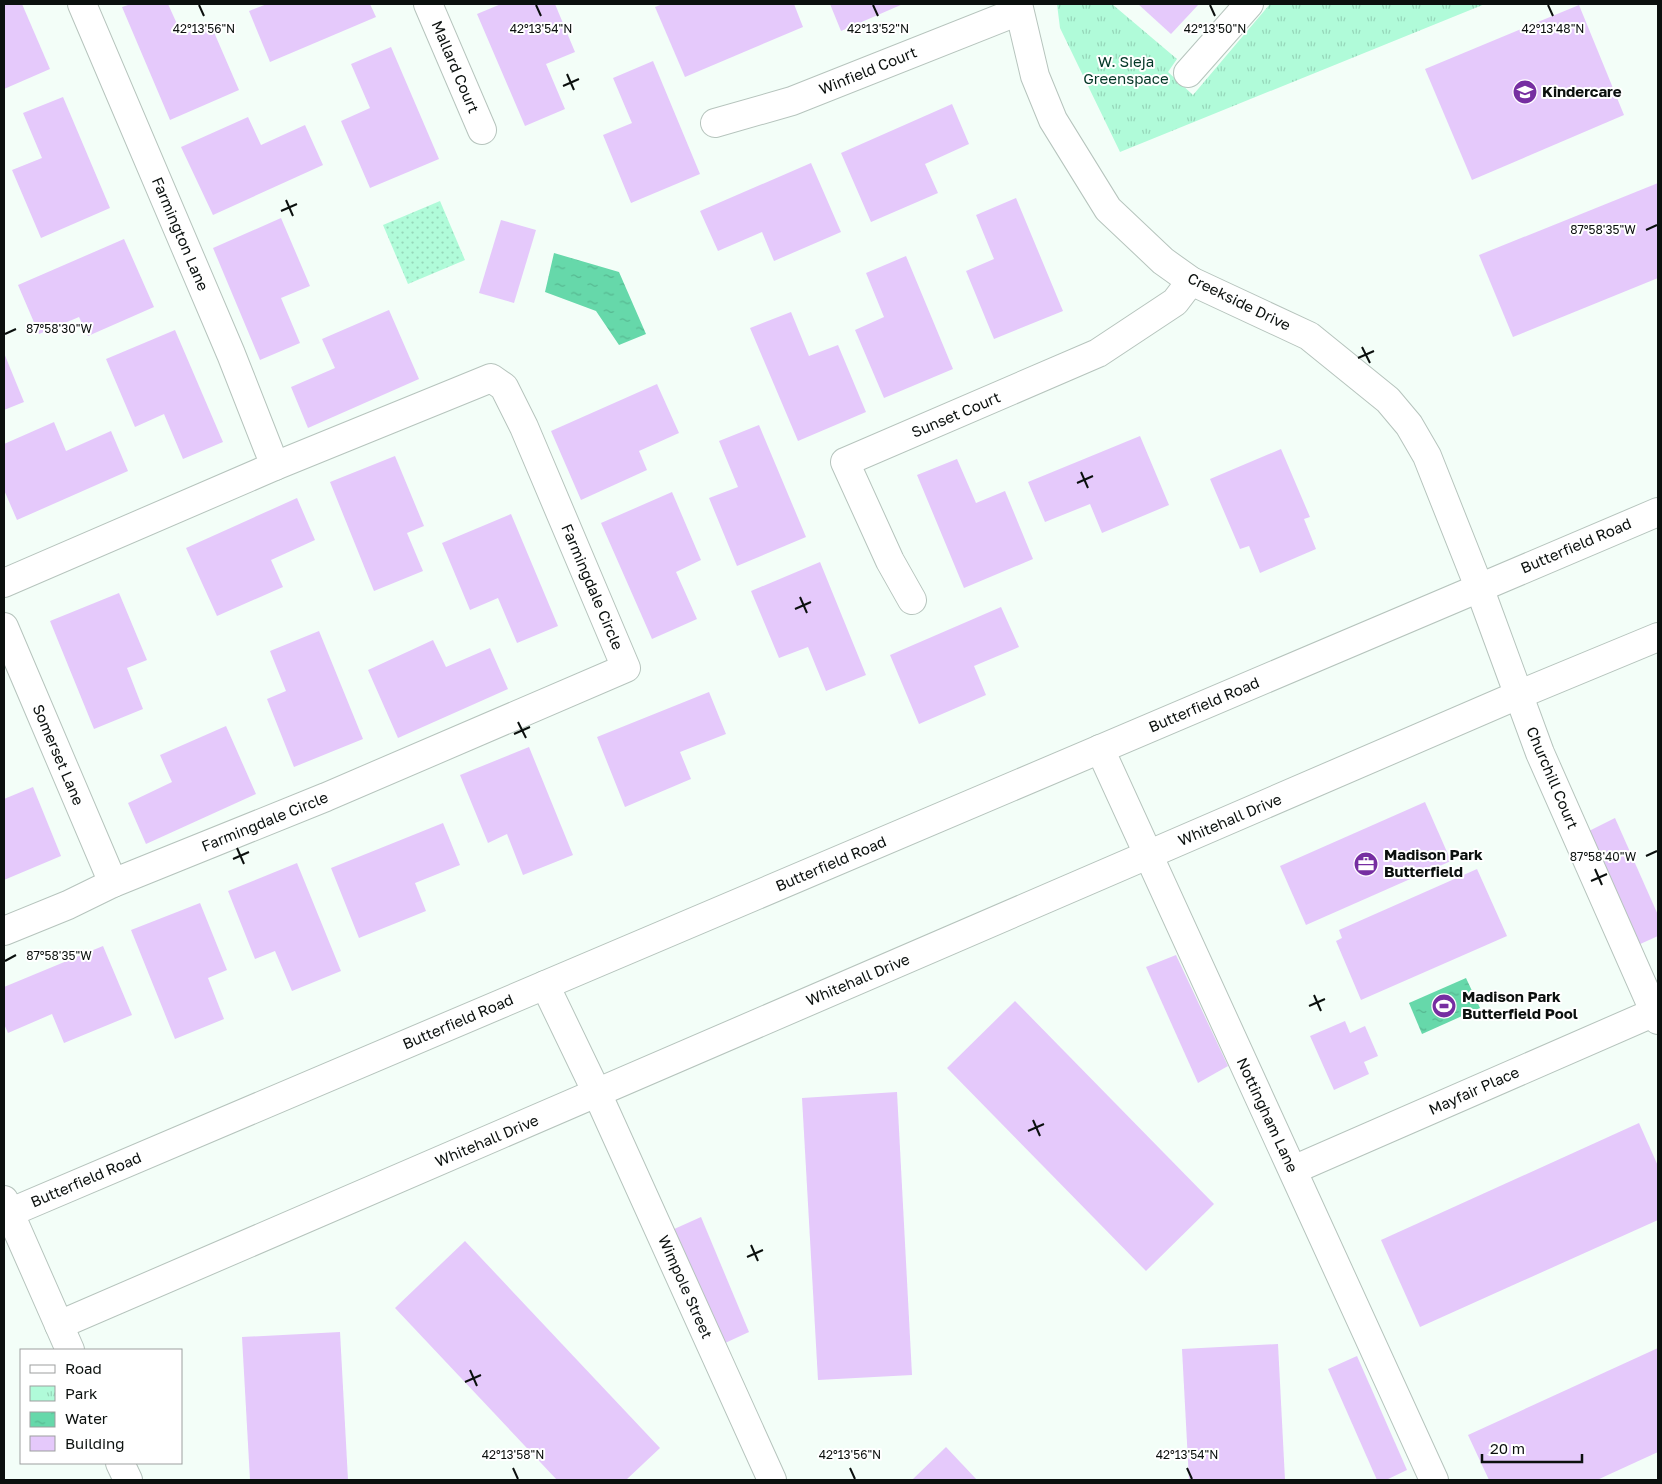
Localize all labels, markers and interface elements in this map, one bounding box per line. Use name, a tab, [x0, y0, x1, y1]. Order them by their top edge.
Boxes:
street label: Mallard Court	[428, 18, 483, 115]
text: 42°13'56"N	[173, 21, 235, 36]
text: 42°13'54"N	[510, 21, 572, 36]
text: 42°13'52"N	[847, 21, 909, 36]
text: 42°13'50"N	[1184, 21, 1246, 36]
text: 42°13'48"N	[1522, 21, 1584, 36]
street label: Winfield Court	[816, 42, 919, 98]
park label: W. Sieja Greenspace	[1083, 52, 1169, 87]
school or university icon: Kindercare	[1512, 79, 1538, 105]
place label: Kindercare	[1542, 82, 1622, 100]
street label: Farmington Lane	[149, 174, 213, 293]
text: 87°58'35"W	[1570, 222, 1636, 237]
street label: Creekside Drive	[1185, 268, 1294, 334]
text: 87°58'30"W	[26, 321, 93, 336]
street label: Sunset Court	[908, 387, 1003, 441]
street label: Butterfield Road	[1518, 514, 1634, 576]
street label: Farmingdale Circle	[558, 521, 628, 653]
street label: Butterfield Road	[1146, 673, 1262, 735]
street label: Somerset Lane	[30, 701, 88, 808]
street label: Churchill Court	[1523, 724, 1583, 831]
street label: Farmingdale Circle	[199, 787, 331, 855]
street label: Whitehall Drive	[1175, 789, 1284, 849]
street label: Butterfield Road	[773, 832, 889, 894]
place label: Madison Park Butterfield	[1384, 845, 1483, 880]
text: 87°58'40"W	[1570, 849, 1637, 864]
office icon: Madison Park Butterfield	[1353, 851, 1379, 877]
text: 87°58'35"W	[26, 948, 92, 963]
street label: Whitehall Drive	[803, 949, 912, 1009]
place label: Madison Park Butterfield Pool	[1462, 987, 1578, 1022]
street label: Butterfield Road	[400, 990, 516, 1052]
sports icon: Madison Park Butterfield Pool	[1431, 993, 1457, 1019]
street label: Nottingham Lane	[1233, 1054, 1303, 1175]
street label: Mayfair Place	[1426, 1062, 1522, 1118]
street label: Whitehall Drive	[432, 1110, 541, 1170]
street label: Butterfield Road	[28, 1148, 144, 1210]
street label: Wimpole Street	[655, 1232, 717, 1341]
legend	[20, 1349, 182, 1464]
text: Road	[65, 1359, 102, 1377]
text: Park	[65, 1384, 98, 1402]
text: Water	[65, 1409, 108, 1427]
scale bar	[1482, 1432, 1582, 1464]
text: Building	[65, 1434, 125, 1452]
text: 20 m	[1490, 1439, 1525, 1457]
text: 42°13'58"N	[482, 1447, 544, 1462]
text: 42°13'56"N	[819, 1447, 881, 1462]
text: 42°13'54"N	[1156, 1447, 1218, 1462]

